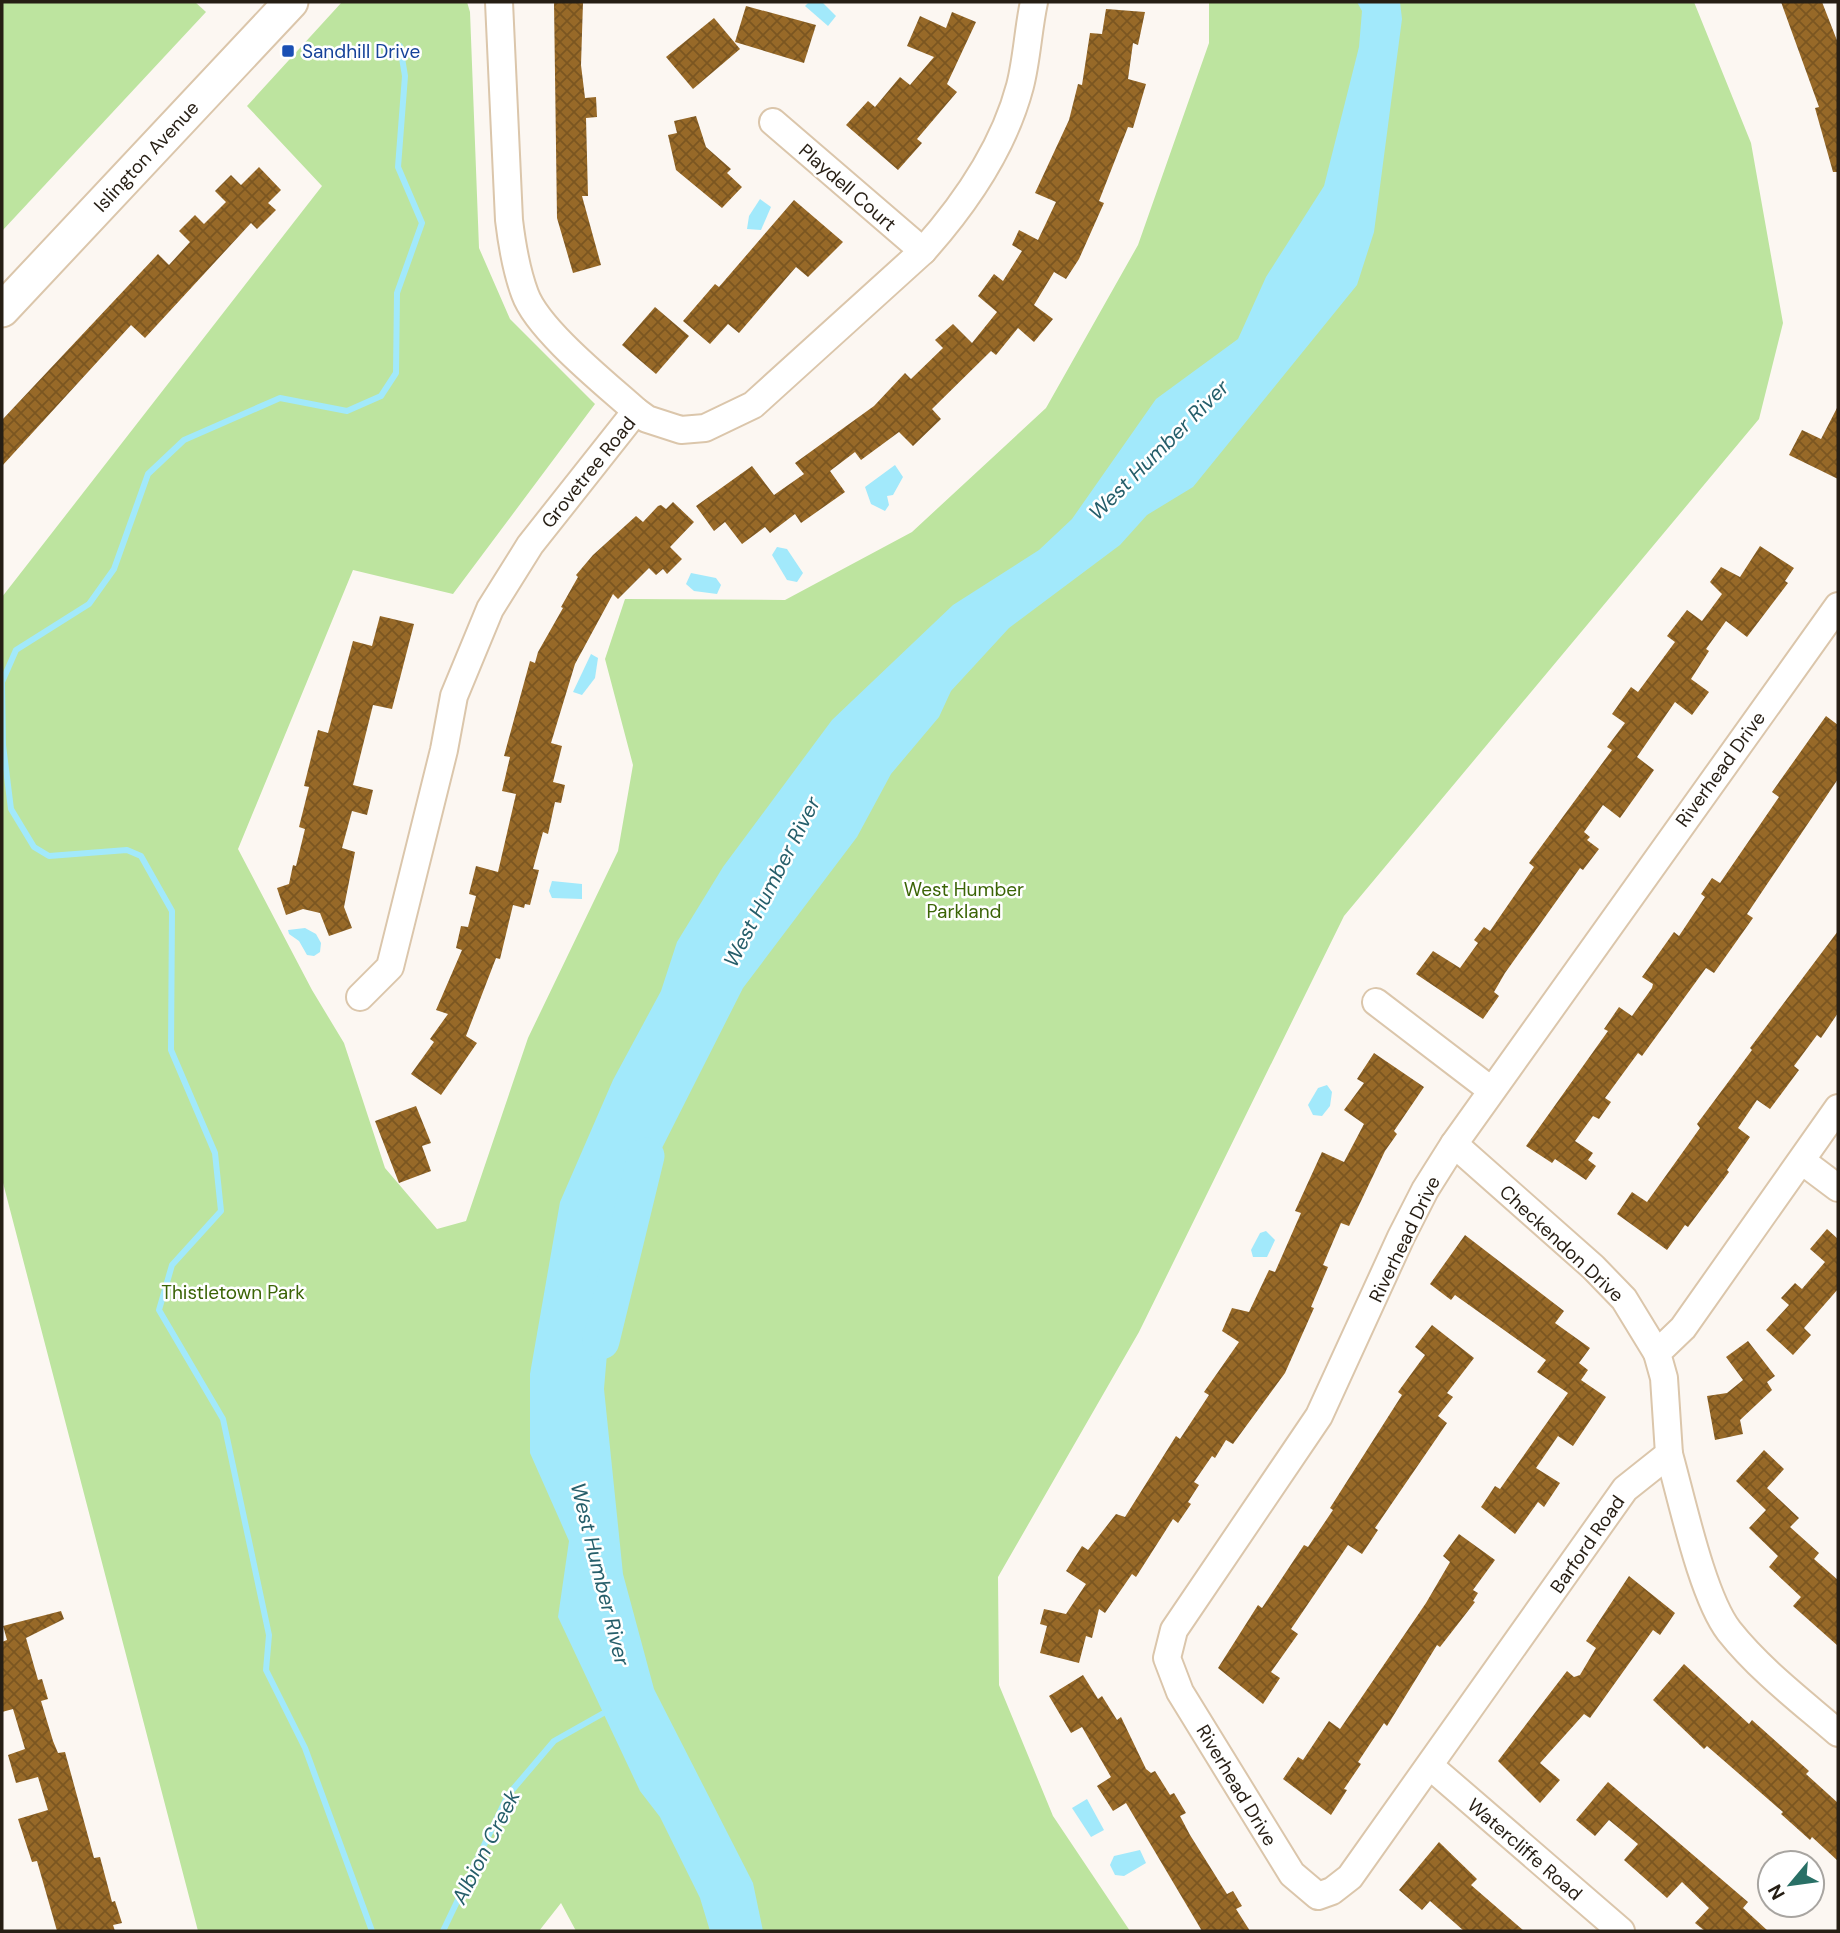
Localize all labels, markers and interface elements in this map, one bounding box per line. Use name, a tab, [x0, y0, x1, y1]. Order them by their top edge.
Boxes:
place label: Sandhill Drive	[302, 39, 420, 64]
marker: Sandhill Drive	[280, 43, 296, 59]
street label: Islington Avenue	[88, 95, 204, 217]
street label: Playdell Court	[794, 138, 902, 237]
water label: West Humber River	[1083, 373, 1236, 526]
street label: Grovetree Road	[536, 411, 641, 533]
street label: Riverhead Drive	[1670, 706, 1771, 832]
water label: West Humber River	[717, 791, 828, 972]
park label: West Humber Parkland	[904, 877, 1024, 924]
street label: Riverhead Drive	[1363, 1172, 1446, 1306]
street label: Checkendon Drive	[1494, 1179, 1629, 1307]
park label: Thistletown Park	[161, 1280, 305, 1305]
water label: West Humber River	[564, 1480, 637, 1670]
street label: Barford Road	[1544, 1490, 1630, 1598]
street label: Riverhead Drive	[1191, 1720, 1283, 1851]
water label: Albion Creek	[445, 1785, 527, 1910]
street label: Watercliffe Road	[1462, 1793, 1587, 1906]
north arrow	[1756, 1849, 1826, 1919]
text: N	[1762, 1880, 1791, 1904]

